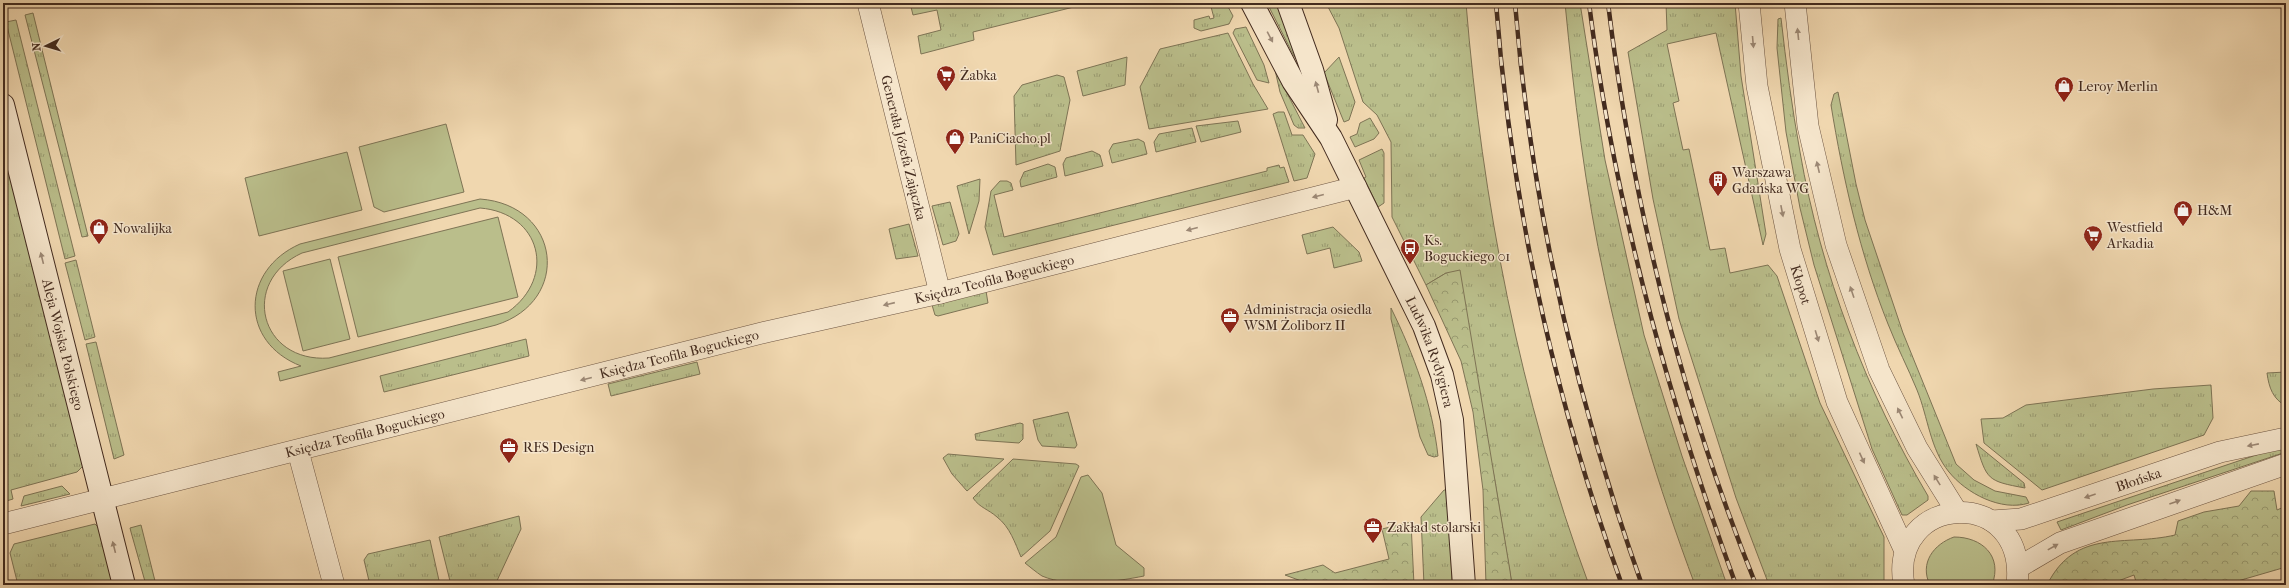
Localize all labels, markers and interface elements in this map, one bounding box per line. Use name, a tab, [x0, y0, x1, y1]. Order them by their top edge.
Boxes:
north arrow	[26, 26, 66, 66]
one-way arrow	[1795, 28, 1801, 40]
one-way arrow	[1267, 32, 1273, 43]
one-way arrow	[1750, 36, 1756, 48]
text: N	[30, 41, 43, 52]
supermarket icon: Żabka	[935, 64, 957, 92]
place label: Żabka	[960, 67, 997, 84]
street label: Generała Józefa Zajączka	[878, 73, 930, 223]
shop icon: Leroy Merlin	[2053, 75, 2075, 103]
place label: Leroy Merlin	[2078, 78, 2158, 95]
one-way arrow	[1314, 81, 1320, 93]
shop icon: PaniCiacho.pl	[944, 127, 966, 155]
place label: PaniCiacho.pl	[969, 130, 1051, 147]
one-way arrow	[1814, 161, 1820, 173]
place label: Warszawa Gdańska WG	[1731, 164, 1809, 197]
building icon: Warszawa Gdańska WG	[1707, 169, 1729, 197]
one-way arrow	[1312, 194, 1324, 200]
shop icon: H&M	[2172, 199, 2194, 227]
place label: H&M	[2197, 202, 2233, 219]
one-way arrow	[1780, 205, 1786, 217]
shop icon: Nowalijka	[88, 217, 110, 245]
place label: Westfield Arkadia	[2106, 219, 2163, 252]
place label: Nowalijka	[113, 220, 173, 237]
supermarket icon: Westfield Arkadia	[2082, 224, 2104, 252]
one-way arrow	[1186, 226, 1198, 232]
place label: Ks. Boguckiego 01	[1424, 232, 1510, 265]
bus stop icon: Ks. Boguckiego 01	[1399, 237, 1421, 265]
street label: Księdza Teofila Boguckiego	[913, 251, 1076, 307]
one-way arrow	[38, 252, 44, 264]
street label: Kłopot	[1787, 263, 1815, 307]
street label: Aleja Wojska Polskiego	[38, 276, 88, 412]
one-way arrow	[1849, 286, 1855, 298]
street label: Ludwika Rydygiera	[1402, 293, 1458, 410]
place label: Administracja osiedla WSM Żoliborz II	[1243, 301, 1372, 334]
one-way arrow	[883, 302, 896, 308]
office icon: Administracja osiedla WSM Żoliborz II	[1219, 306, 1241, 334]
street label: Księdza Teofila Boguckiego	[597, 326, 760, 382]
one-way arrow	[1814, 331, 1820, 343]
one-way arrow	[580, 376, 593, 382]
street label: Księdza Teofila Boguckiego	[283, 405, 446, 461]
one-way arrow	[1897, 407, 1903, 419]
office icon: RES Design	[498, 436, 520, 464]
place label: RES Design	[523, 439, 594, 456]
one-way arrow	[2247, 443, 2259, 449]
one-way arrow	[1859, 452, 1865, 463]
street label: Błońska	[2114, 464, 2164, 495]
one-way arrow	[1933, 474, 1940, 486]
one-way arrow	[2084, 493, 2096, 499]
one-way arrow	[2169, 499, 2181, 505]
office icon: Zakład stolarski	[1362, 516, 1384, 544]
place label: Zakład stolarski	[1387, 519, 1481, 536]
one-way arrow	[111, 541, 117, 553]
one-way arrow	[2047, 544, 2059, 550]

